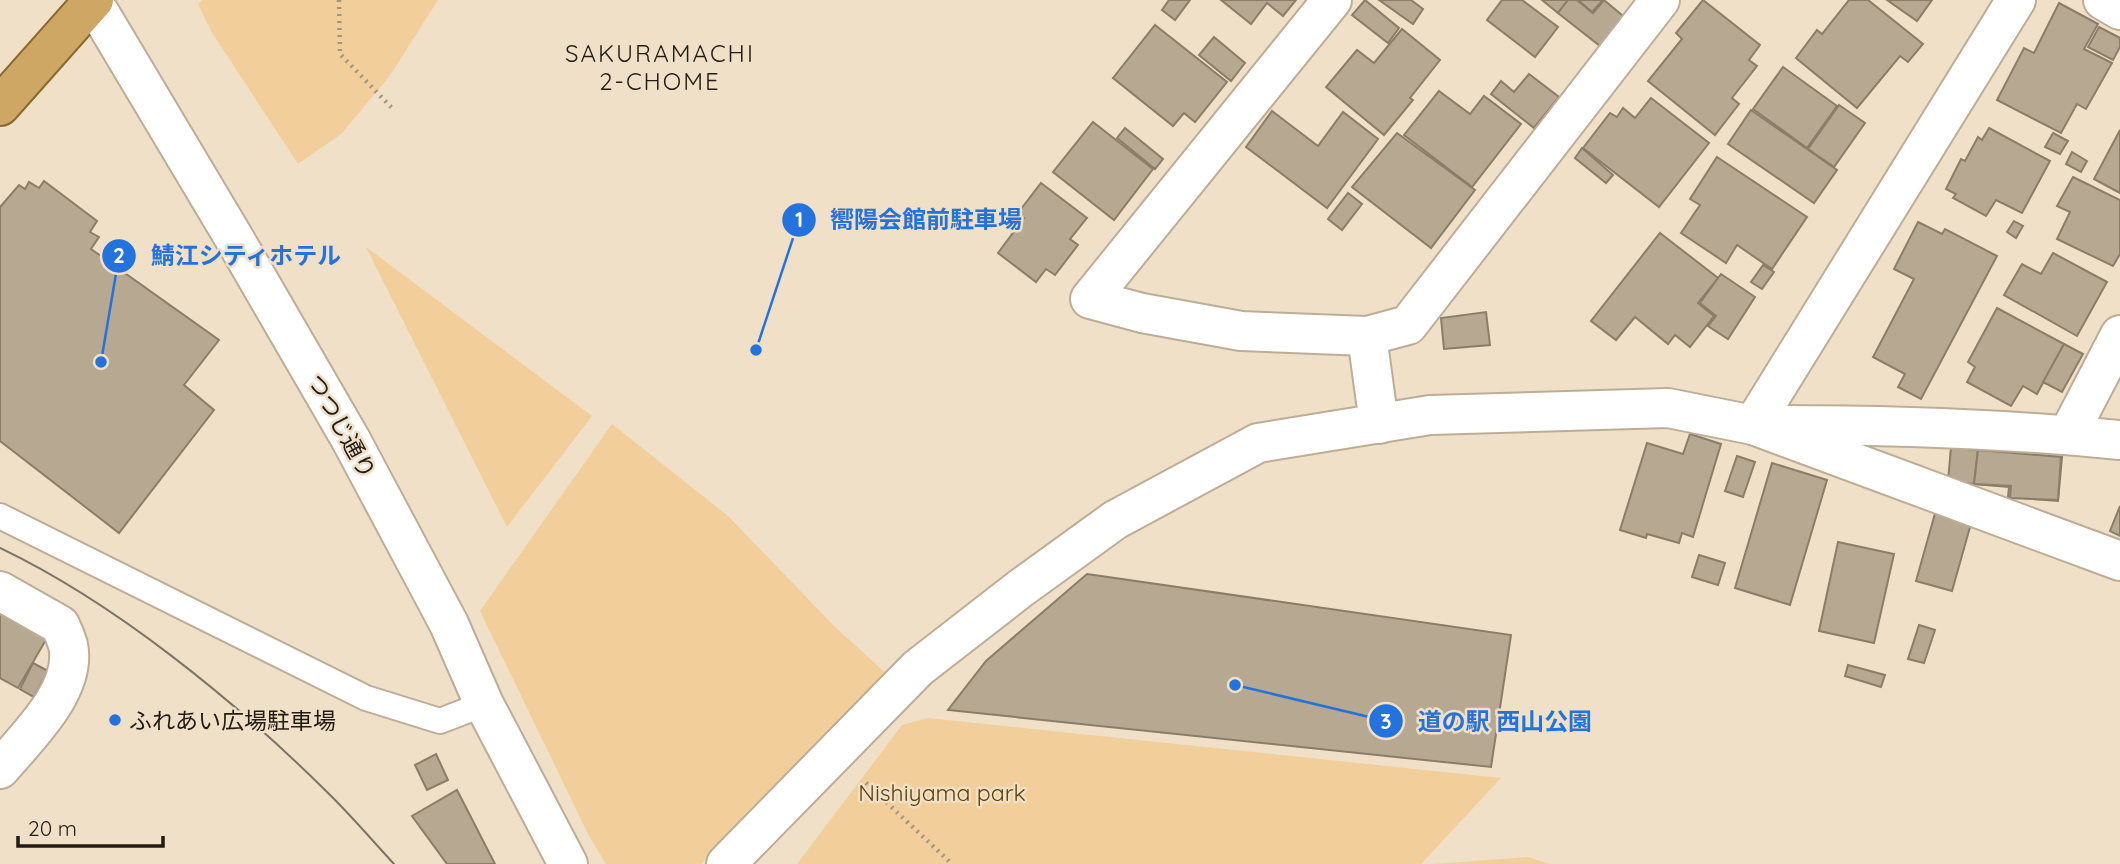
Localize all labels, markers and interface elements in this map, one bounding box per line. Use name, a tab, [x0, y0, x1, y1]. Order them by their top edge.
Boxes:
district label: SAKURAMACHI 2-CHOME	[565, 38, 755, 96]
callout: 嚮陽会館前駐車場	[781, 198, 1036, 243]
text: 嚮陽会館前駐車場	[830, 204, 1022, 234]
text: 1	[795, 206, 803, 232]
callout: 鯖江シティホテル	[101, 233, 356, 278]
text: 鯖江シティホテル	[151, 240, 341, 270]
text: 2	[113, 242, 125, 268]
street label: つつじ通り	[301, 369, 383, 483]
callout: 道の駅 西山公園	[1368, 699, 1606, 744]
place label: ふれあい広場駐車場	[129, 706, 336, 735]
text: 道の駅 西山公園	[1418, 706, 1592, 736]
text: 3	[1380, 708, 1392, 734]
marker: ふれあい広場駐車場	[107, 712, 123, 728]
park label: Nishiyama park	[858, 778, 1026, 807]
scale bar	[18, 804, 163, 848]
text: 20 m	[28, 815, 77, 841]

